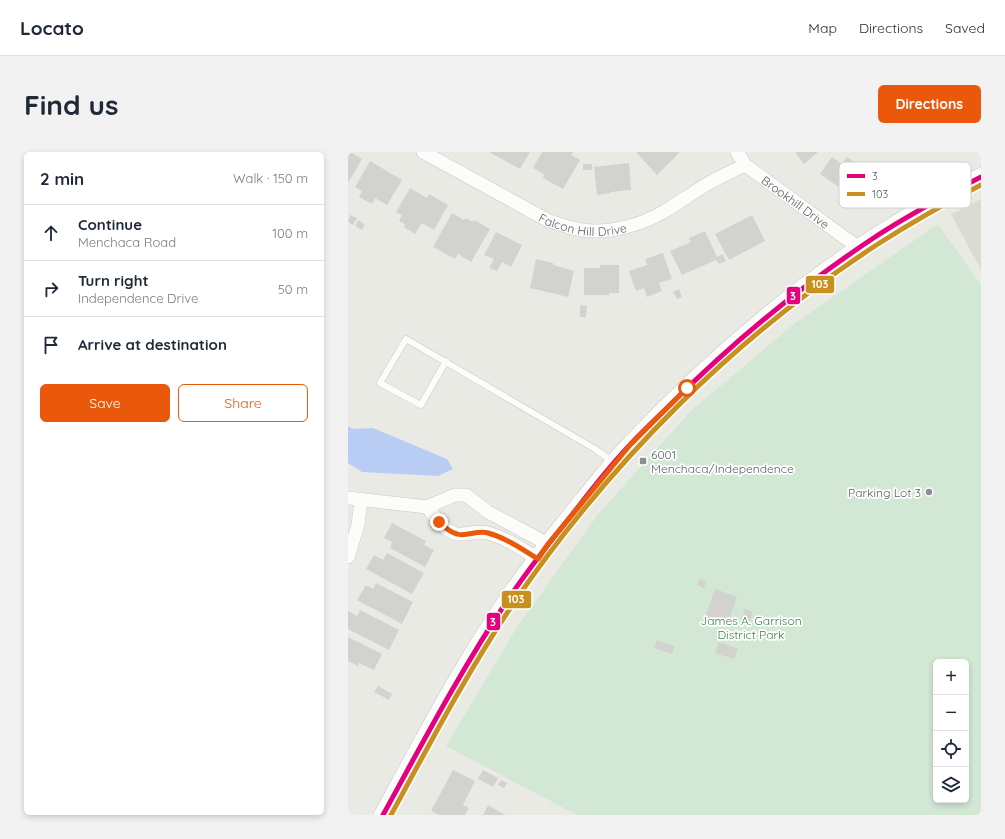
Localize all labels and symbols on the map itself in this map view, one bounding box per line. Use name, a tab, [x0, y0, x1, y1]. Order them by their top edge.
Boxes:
legend	[839, 162, 971, 208]
text: 3	[872, 169, 878, 183]
street label: Brookhill Drive	[759, 172, 833, 232]
text: 103	[872, 187, 889, 201]
street label: Falcon Hill Drive	[536, 210, 628, 239]
line badge: 103	[805, 275, 835, 294]
text: 103	[812, 277, 829, 291]
line badge: 3	[786, 286, 801, 305]
text: 3	[790, 289, 796, 303]
route start	[678, 379, 696, 397]
place label: 6001 Menchaca/Independence	[651, 447, 794, 476]
marker: 6001 Menchaca/Independence	[638, 456, 648, 466]
place label: Parking Lot 3	[848, 485, 921, 500]
marker: Parking Lot 3	[924, 487, 934, 497]
route end	[430, 513, 448, 531]
line badge: 103	[501, 590, 532, 609]
text: 103	[508, 592, 525, 606]
line badge: 3	[486, 612, 501, 631]
park label: James A. Garrison District Park	[700, 613, 802, 642]
text: 3	[490, 615, 496, 629]

